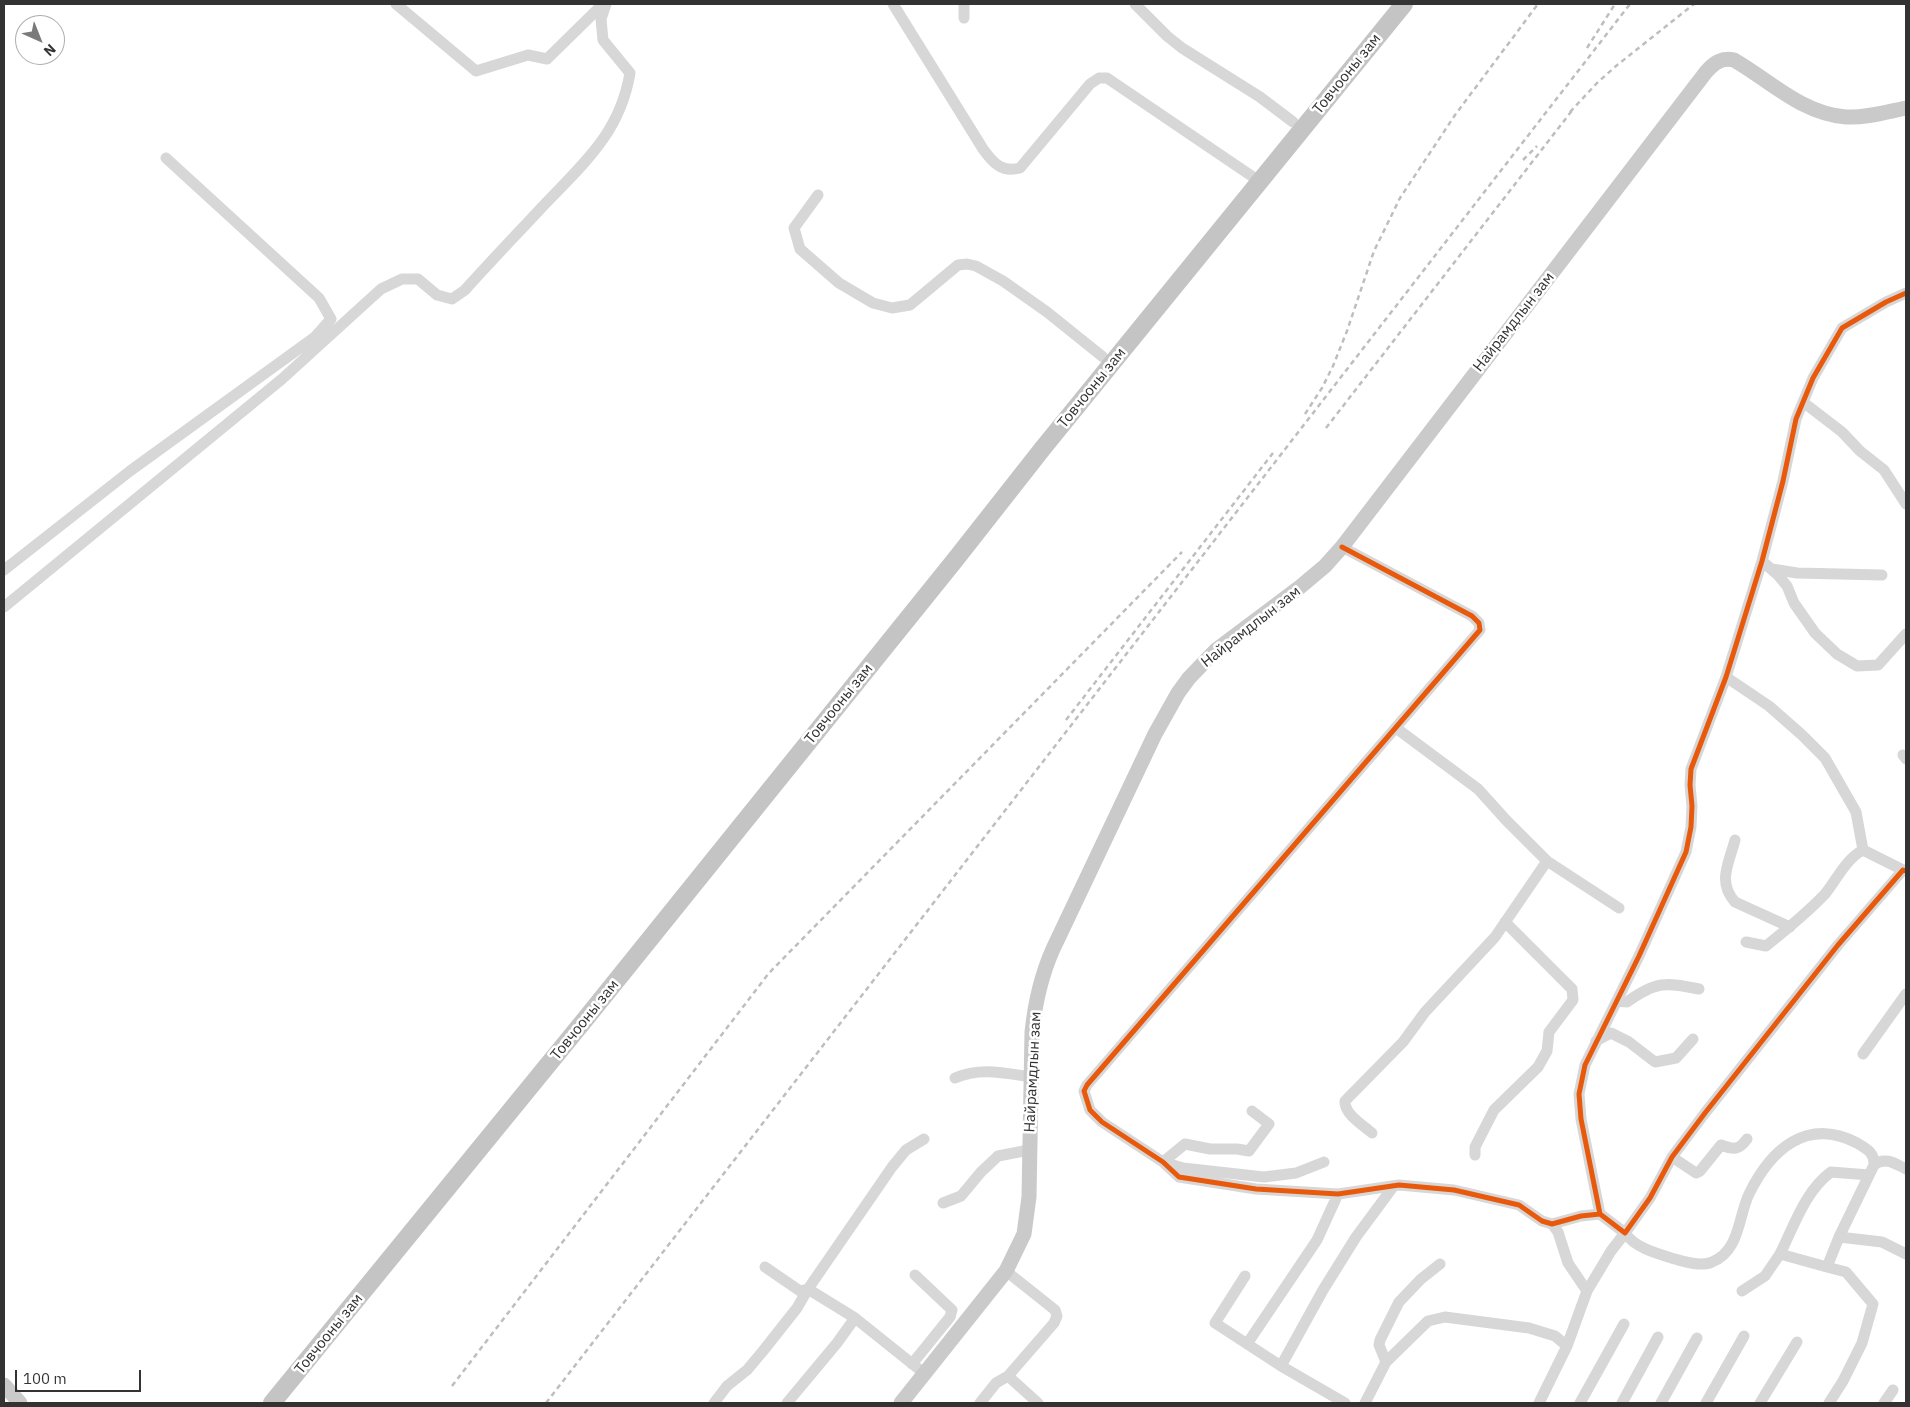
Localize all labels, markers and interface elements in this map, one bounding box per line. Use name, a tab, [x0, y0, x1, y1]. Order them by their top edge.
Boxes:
north arrow	[15, 15, 65, 65]
street label: Товчооны зам	[1309, 30, 1385, 118]
text: N	[40, 40, 60, 60]
street label: Найрамдлын зам	[1470, 269, 1558, 375]
street label: Товчооны зам	[1054, 344, 1130, 432]
street label: Найрамдлын зам	[1198, 583, 1304, 671]
street label: Товчооны зам	[801, 660, 877, 748]
street label: Товчооны зам	[547, 976, 623, 1064]
street label: Найрамдлын зам	[1021, 1011, 1045, 1133]
street label: Товчооны зам	[291, 1290, 367, 1378]
scale bar	[18, 1360, 144, 1392]
text: 100 m	[23, 1369, 67, 1388]

